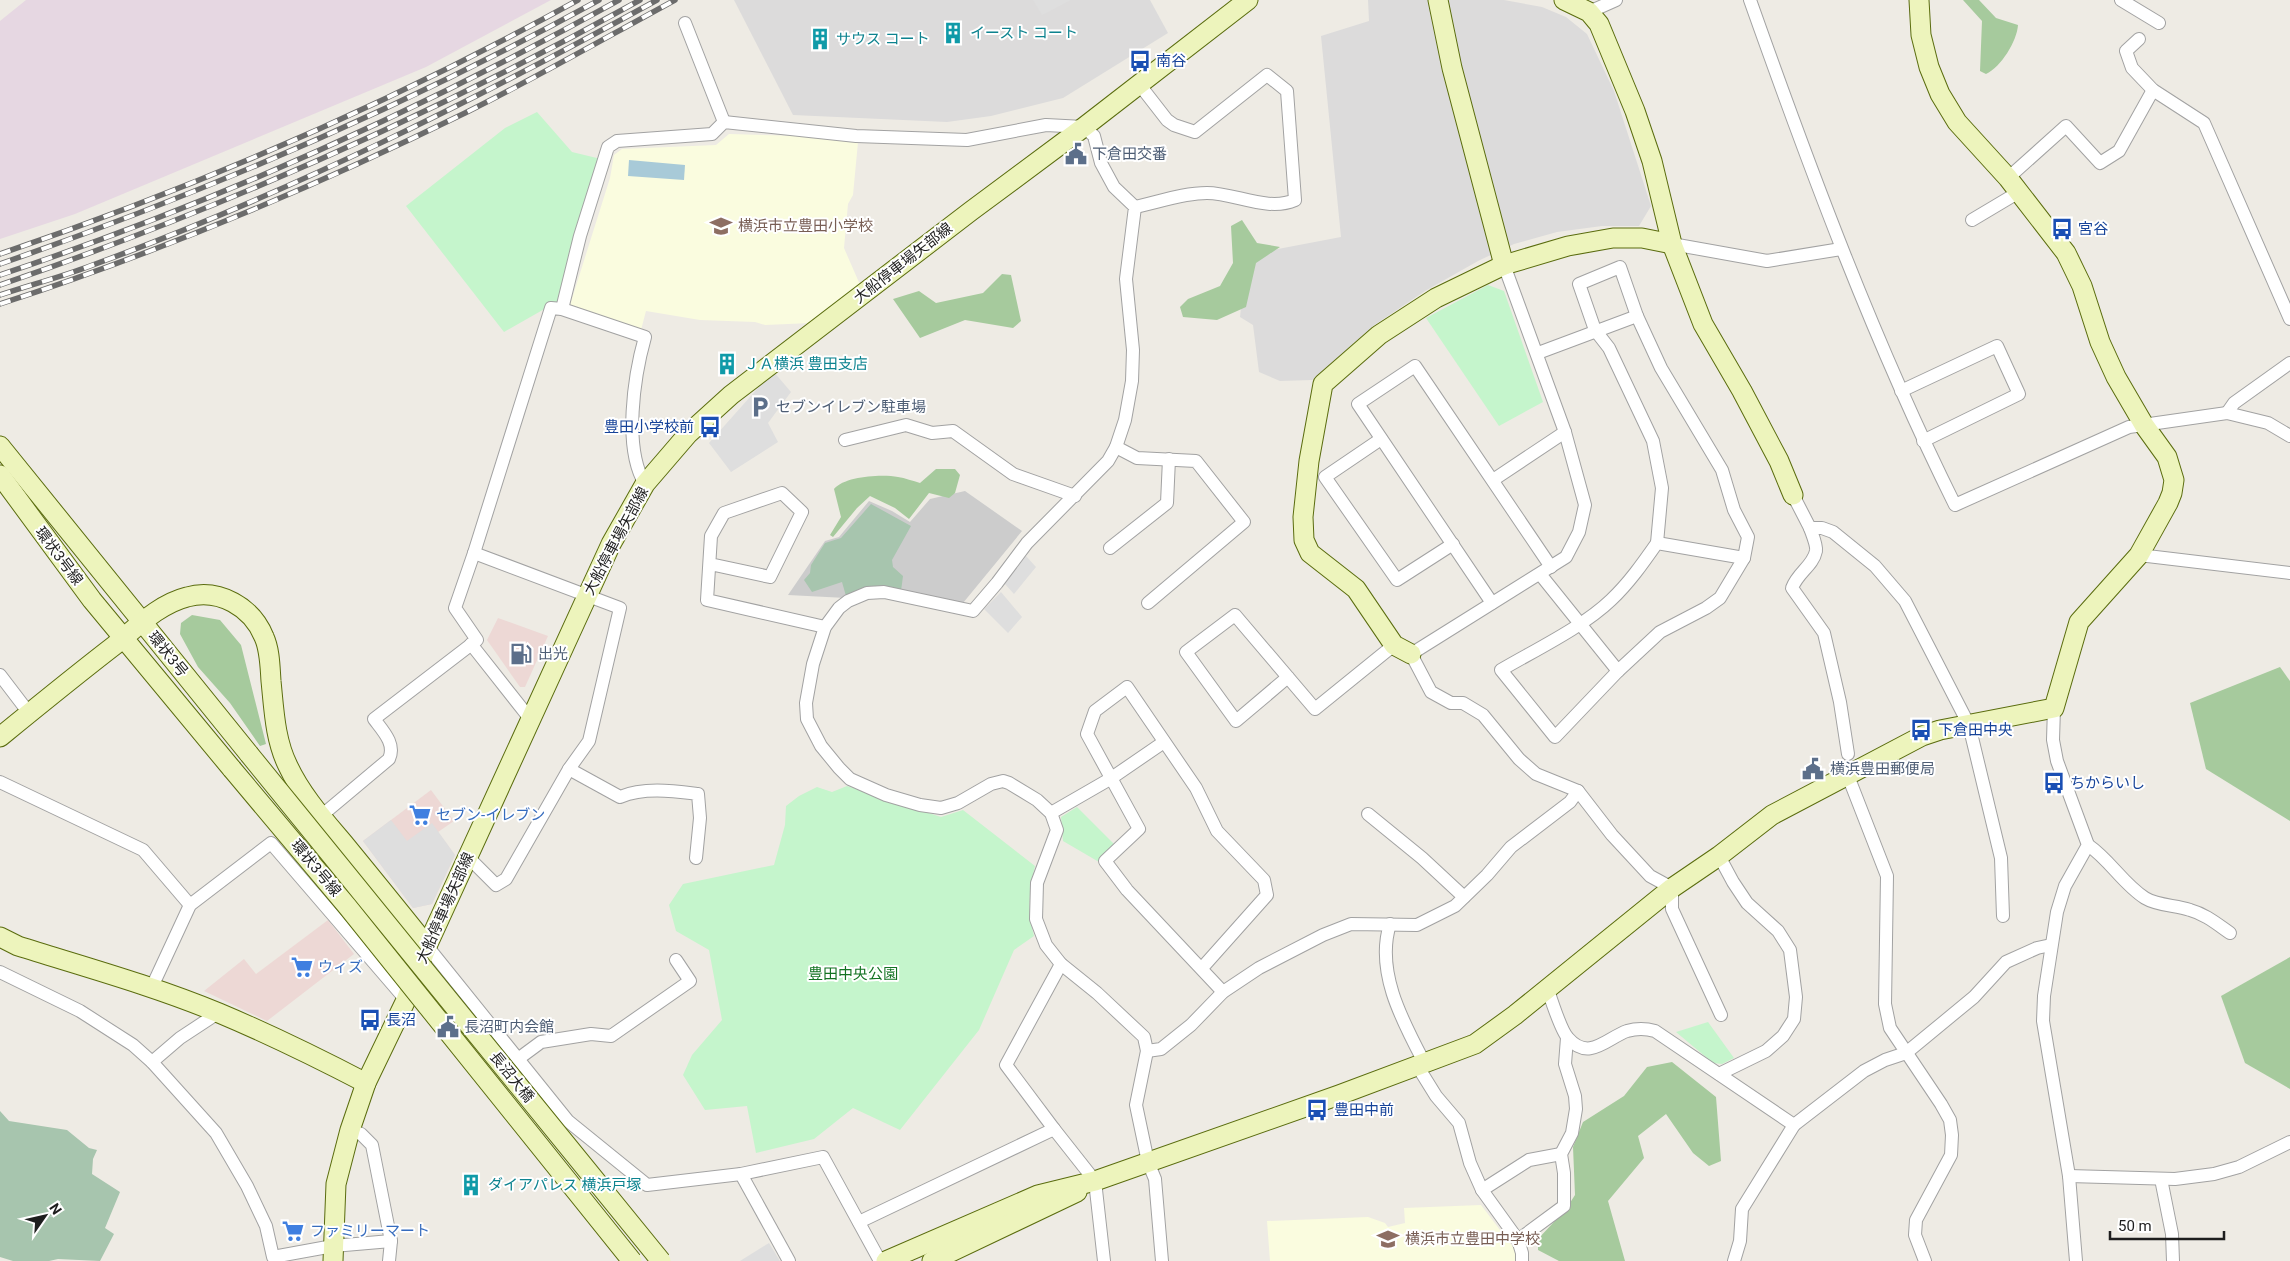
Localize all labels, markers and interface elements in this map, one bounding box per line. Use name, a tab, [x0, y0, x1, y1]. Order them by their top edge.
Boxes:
building icon: イースト コート	[940, 20, 966, 46]
place label: イースト コート	[970, 24, 1078, 42]
building icon: サウス コート	[807, 26, 833, 52]
place label: サウス コート	[836, 30, 930, 48]
bus stop icon: 南谷	[1127, 48, 1153, 74]
place label: 南谷	[1156, 52, 1186, 70]
public building icon: 下倉田交番	[1063, 141, 1089, 167]
place label: 下倉田交番	[1092, 145, 1167, 163]
school or university icon: 横浜市立豊田小学校	[708, 213, 734, 239]
bus stop icon: 宮谷	[2049, 216, 2075, 242]
place label: 横浜市立豊田小学校	[738, 217, 873, 235]
street label: 大船停車場矢部線	[850, 219, 956, 307]
place label: 宮谷	[2078, 220, 2108, 238]
building icon: ＪＡ横浜 豊田支店	[714, 351, 740, 377]
place label: ＪＡ横浜 豊田支店	[744, 355, 868, 373]
parking icon: セブンイレブン駐車場	[747, 394, 773, 420]
place label: セブンイレブン駐車場	[776, 398, 926, 416]
bus stop icon: 豊田小学校前	[697, 414, 723, 440]
place label: 豊田小学校前	[604, 418, 694, 436]
street label: 大船停車場矢部線	[580, 484, 652, 598]
street label: 環状3号線	[31, 523, 87, 589]
street label: 環状3号	[144, 628, 192, 680]
fuel station icon: 出光	[508, 641, 534, 667]
place label: 出光	[538, 645, 568, 663]
bus stop icon: 下倉田中央	[1908, 717, 1934, 743]
place label: 下倉田中央	[1938, 721, 2013, 739]
public building icon: 横浜豊田郵便局	[1800, 756, 1826, 782]
place label: 横浜豊田郵便局	[1830, 760, 1935, 778]
bus stop icon: ちからいし	[2041, 770, 2067, 796]
place label: ちからいし	[2070, 774, 2145, 792]
supermarket icon: セブン-イレブン	[407, 802, 433, 828]
place label: セブン-イレブン	[436, 806, 545, 824]
street label: 環状3号線	[287, 836, 345, 900]
street label: 大船停車場矢部線	[412, 850, 478, 966]
supermarket icon: ウィズ	[289, 954, 315, 980]
place label: ウィズ	[318, 958, 363, 976]
park label: 豊田中央公園	[808, 965, 898, 983]
bus stop icon: 長沼	[357, 1007, 383, 1033]
place label: 長沼	[386, 1011, 416, 1029]
public building icon: 長沼町内会館	[435, 1014, 461, 1040]
place label: 長沼町内会館	[464, 1018, 554, 1036]
street label: 長沼大橋	[486, 1048, 538, 1106]
bus stop icon: 豊田中前	[1304, 1097, 1330, 1123]
place label: 豊田中前	[1334, 1101, 1394, 1119]
building icon: ダイアパレス 横浜戸塚	[458, 1172, 484, 1198]
place label: ダイアパレス 横浜戸塚	[488, 1176, 641, 1194]
north arrow	[20, 1191, 70, 1241]
text: N	[46, 1200, 65, 1217]
scale bar	[2110, 1208, 2224, 1240]
text: 50 m	[2118, 1217, 2152, 1235]
supermarket icon: ファミリーマート	[280, 1218, 306, 1244]
place label: ファミリーマート	[310, 1222, 430, 1240]
school or university icon: 横浜市立豊田中学校	[1375, 1226, 1401, 1252]
place label: 横浜市立豊田中学校	[1405, 1230, 1540, 1248]

